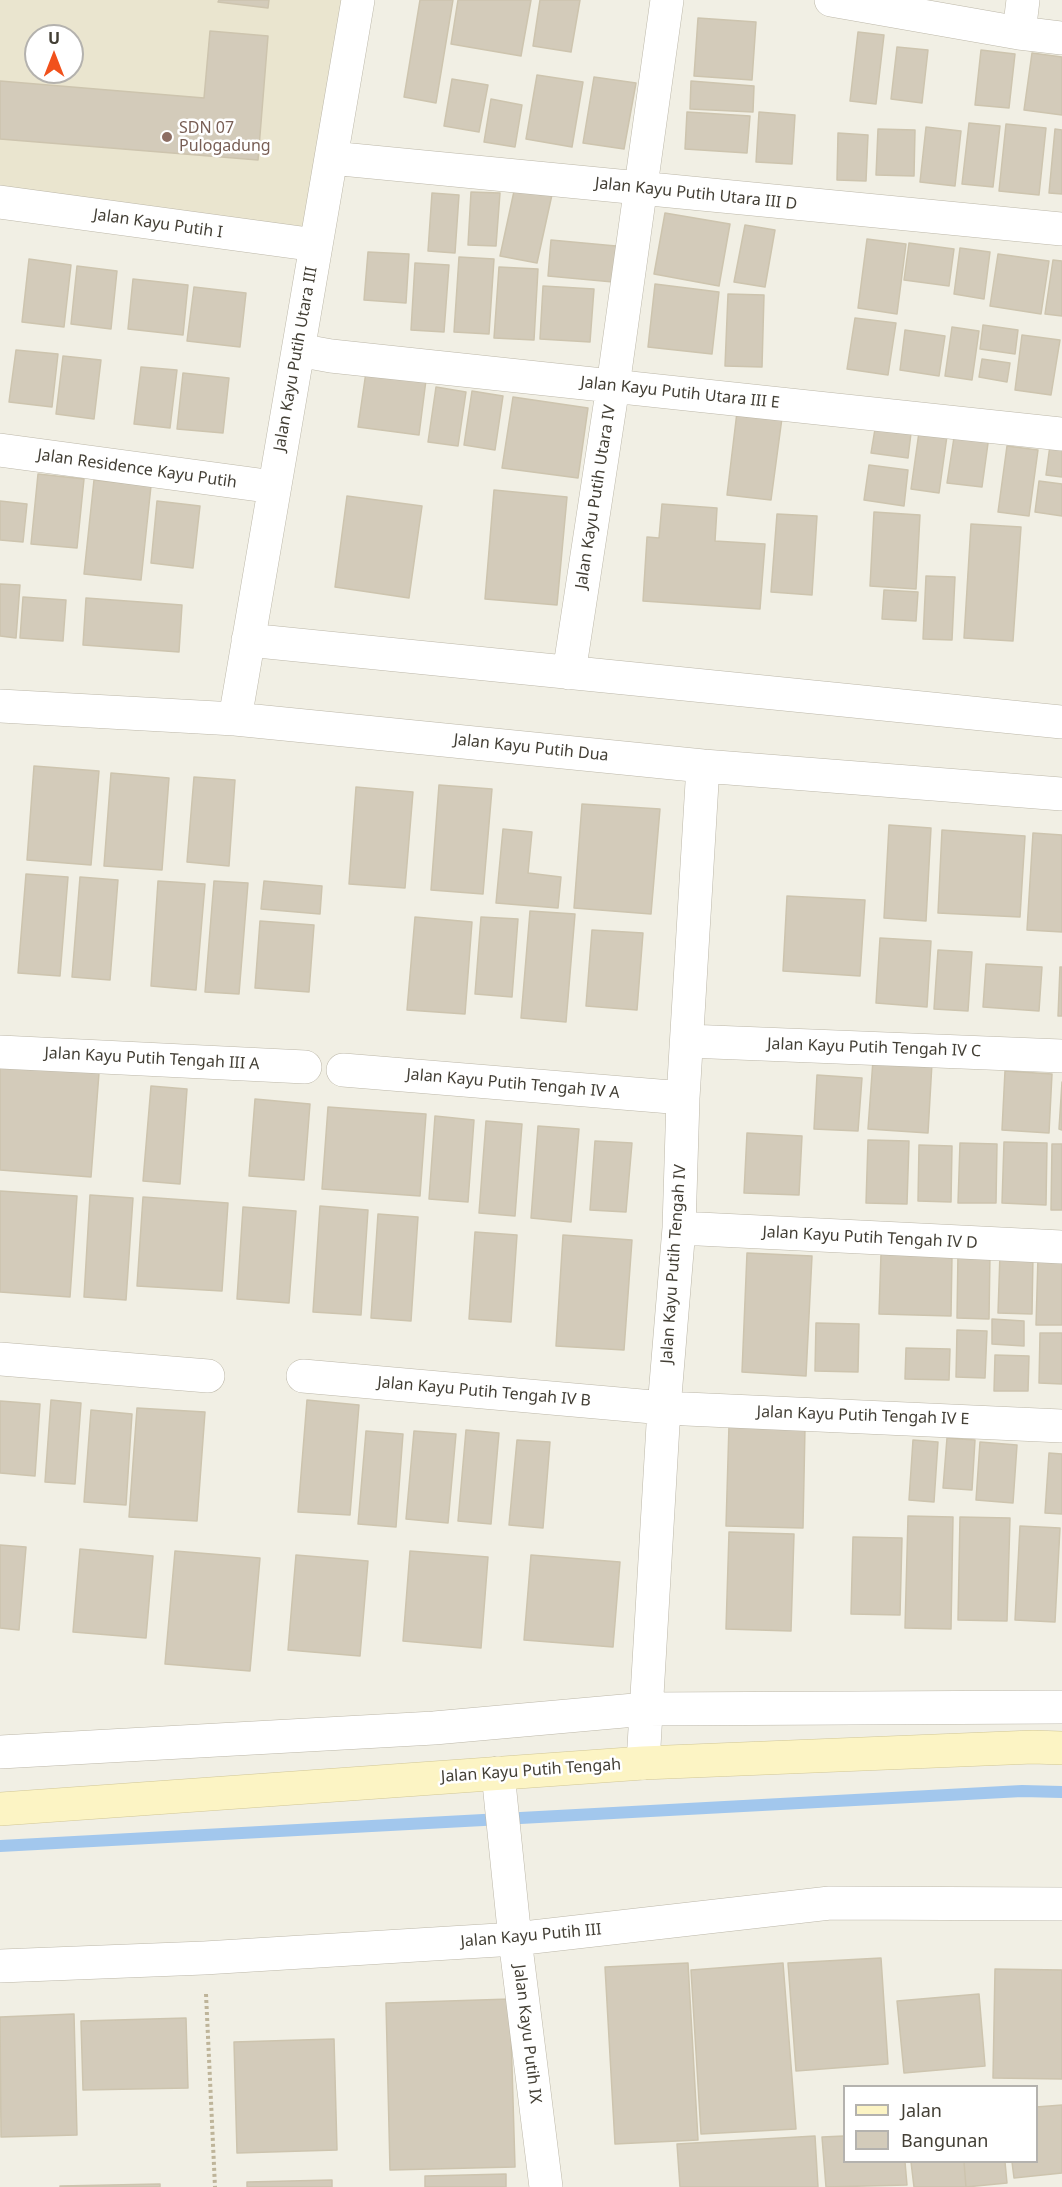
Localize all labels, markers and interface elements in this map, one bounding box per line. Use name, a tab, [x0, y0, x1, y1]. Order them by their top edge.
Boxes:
north arrow	[24, 24, 84, 84]
text: U	[48, 27, 60, 49]
place label: SDN 07 Pulogadung	[179, 118, 271, 156]
marker: SDN 07 Pulogadung	[160, 130, 174, 144]
street label: Jalan Kayu Putih Utara III D	[594, 174, 798, 214]
street label: Jalan Kayu Putih I	[92, 205, 224, 243]
street label: Jalan Kayu Putih Utara III	[270, 265, 322, 453]
street label: Jalan Kayu Putih Utara III E	[579, 373, 781, 413]
street label: Jalan Kayu Putih Utara IV	[572, 404, 620, 590]
street label: Jalan Residence Kayu Putih	[36, 445, 238, 493]
street label: Jalan Kayu Putih Dua	[453, 730, 609, 766]
street label: Jalan Kayu Putih Tengah IV C	[767, 1035, 981, 1061]
street label: Jalan Kayu Putih Tengah III A	[44, 1044, 260, 1074]
street label: Jalan Kayu Putih Tengah IV A	[406, 1065, 620, 1103]
street label: Jalan Kayu Putih Tengah IV	[657, 1164, 691, 1364]
street label: Jalan Kayu Putih Tengah IV D	[762, 1223, 978, 1253]
street label: Jalan Kayu Putih Tengah IV B	[376, 1373, 592, 1411]
street label: Jalan Kayu Putih Tengah IV E	[756, 1403, 970, 1429]
street label: Jalan Kayu Putih Tengah	[440, 1755, 622, 1787]
street label: Jalan Kayu Putih III	[460, 1920, 602, 1952]
street label: Jalan Kayu Putih IX	[509, 1963, 545, 2105]
legend	[843, 2085, 1038, 2163]
text: Jalan	[901, 2098, 942, 2122]
text: Bangunan	[901, 2128, 988, 2152]

